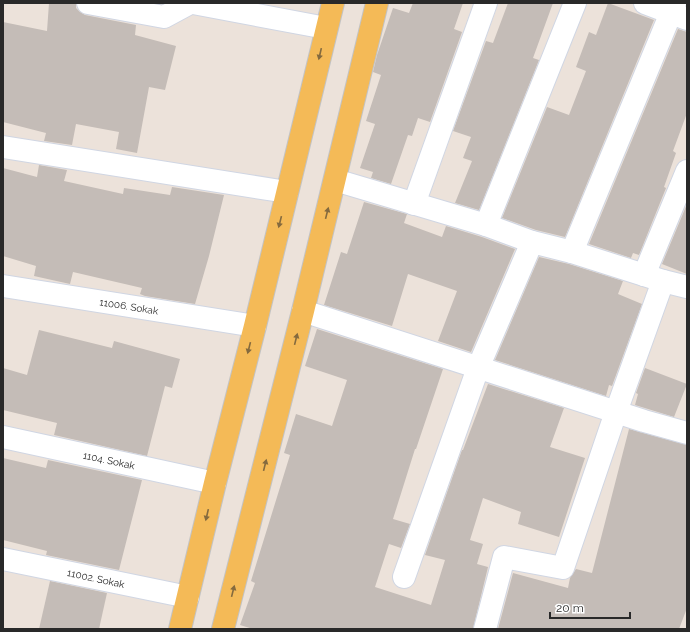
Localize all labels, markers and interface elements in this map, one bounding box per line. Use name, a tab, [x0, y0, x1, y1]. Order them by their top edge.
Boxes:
one-way arrow	[317, 49, 323, 61]
one-way arrow	[324, 207, 330, 219]
one-way arrow	[277, 216, 283, 228]
street label: 11006. Sokak	[99, 296, 160, 317]
one-way arrow	[294, 333, 300, 345]
one-way arrow	[246, 342, 252, 354]
street label: 1104. Sokak	[82, 450, 136, 471]
one-way arrow	[262, 459, 268, 471]
one-way arrow	[204, 509, 210, 521]
street label: 11002. Sokak	[66, 567, 126, 590]
one-way arrow	[230, 585, 236, 597]
scale bar	[550, 594, 630, 620]
text: 20 m	[556, 601, 584, 615]

